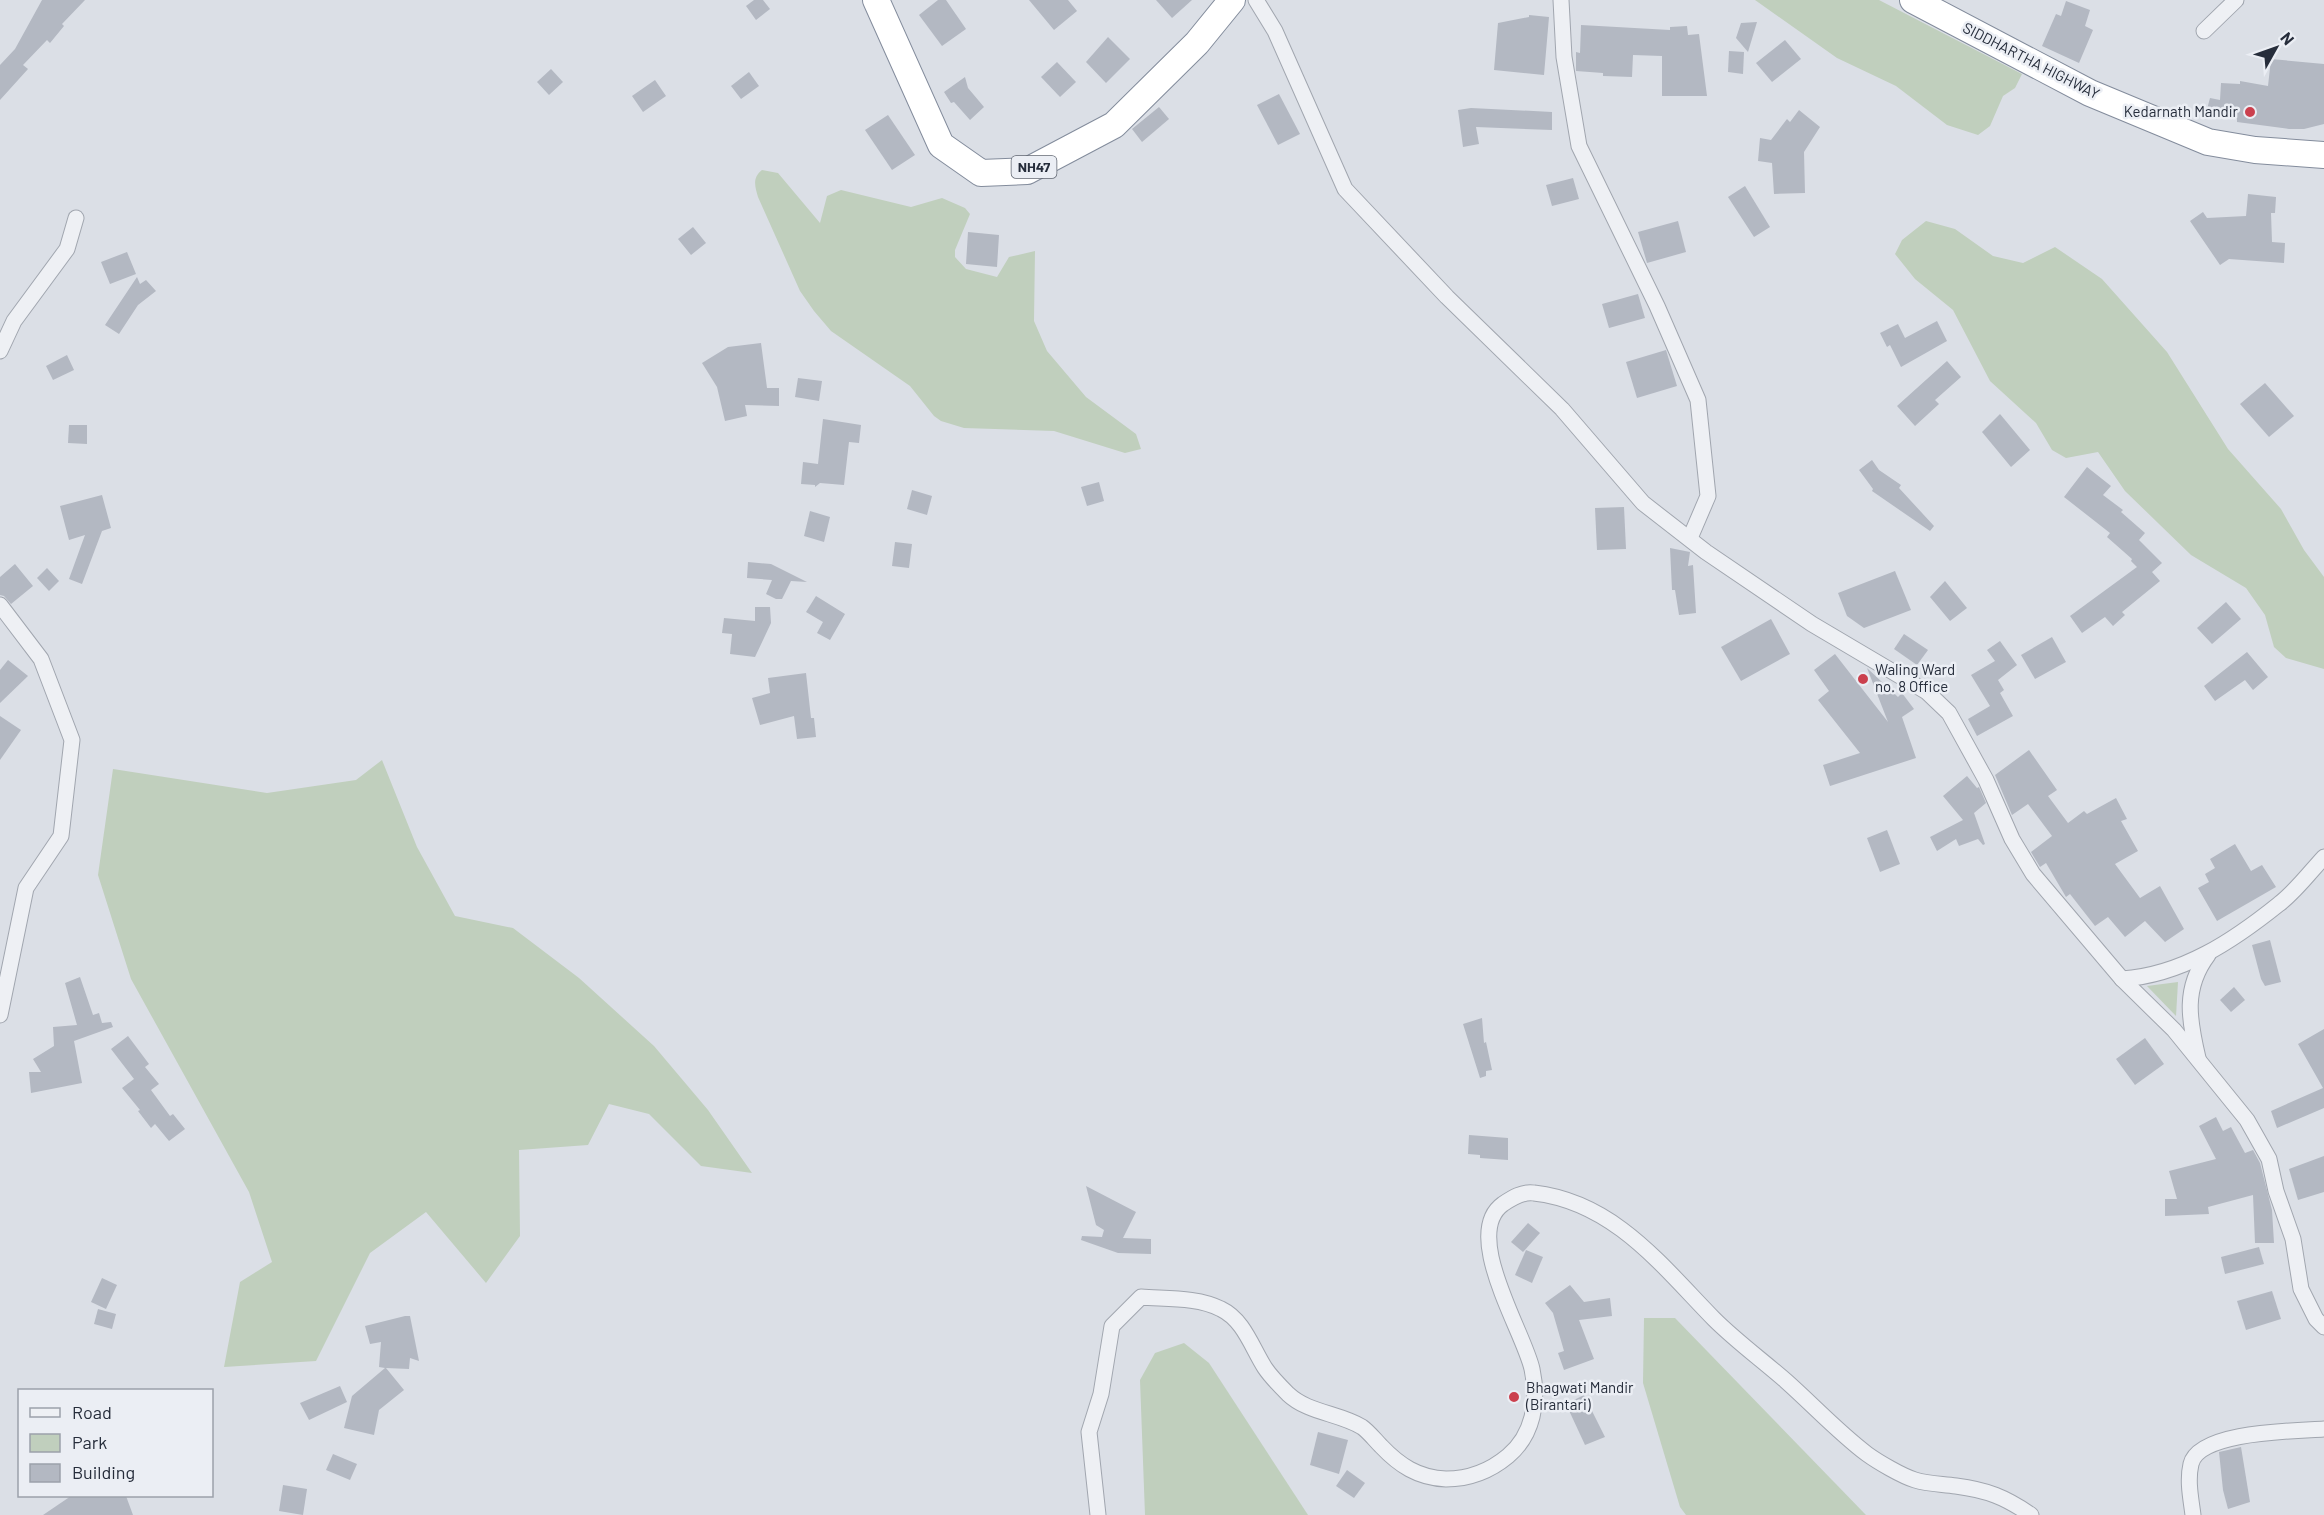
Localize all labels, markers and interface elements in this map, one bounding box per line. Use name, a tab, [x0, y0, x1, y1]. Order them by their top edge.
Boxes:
street label: SIDDHARTHA HIGHWAY	[1960, 18, 2103, 102]
north arrow	[2246, 18, 2306, 78]
text: N	[2277, 28, 2299, 48]
place label: Kedarnath Mandir	[2124, 102, 2239, 120]
marker: Kedarnath Mandir	[2243, 105, 2257, 119]
road number: NH47	[1012, 156, 1056, 178]
place label: Waling Ward no. 8 Office	[1875, 660, 1955, 695]
marker: Waling Ward no. 8 Office	[1856, 672, 1870, 686]
place label: Bhagwati Mandir (Birantari)	[1525, 1378, 1634, 1413]
legend	[18, 1389, 213, 1497]
marker: Bhagwati Mandir (Birantari)	[1507, 1390, 1521, 1404]
text: Road	[72, 1401, 112, 1423]
text: Park	[72, 1431, 107, 1453]
text: Building	[72, 1461, 135, 1483]

